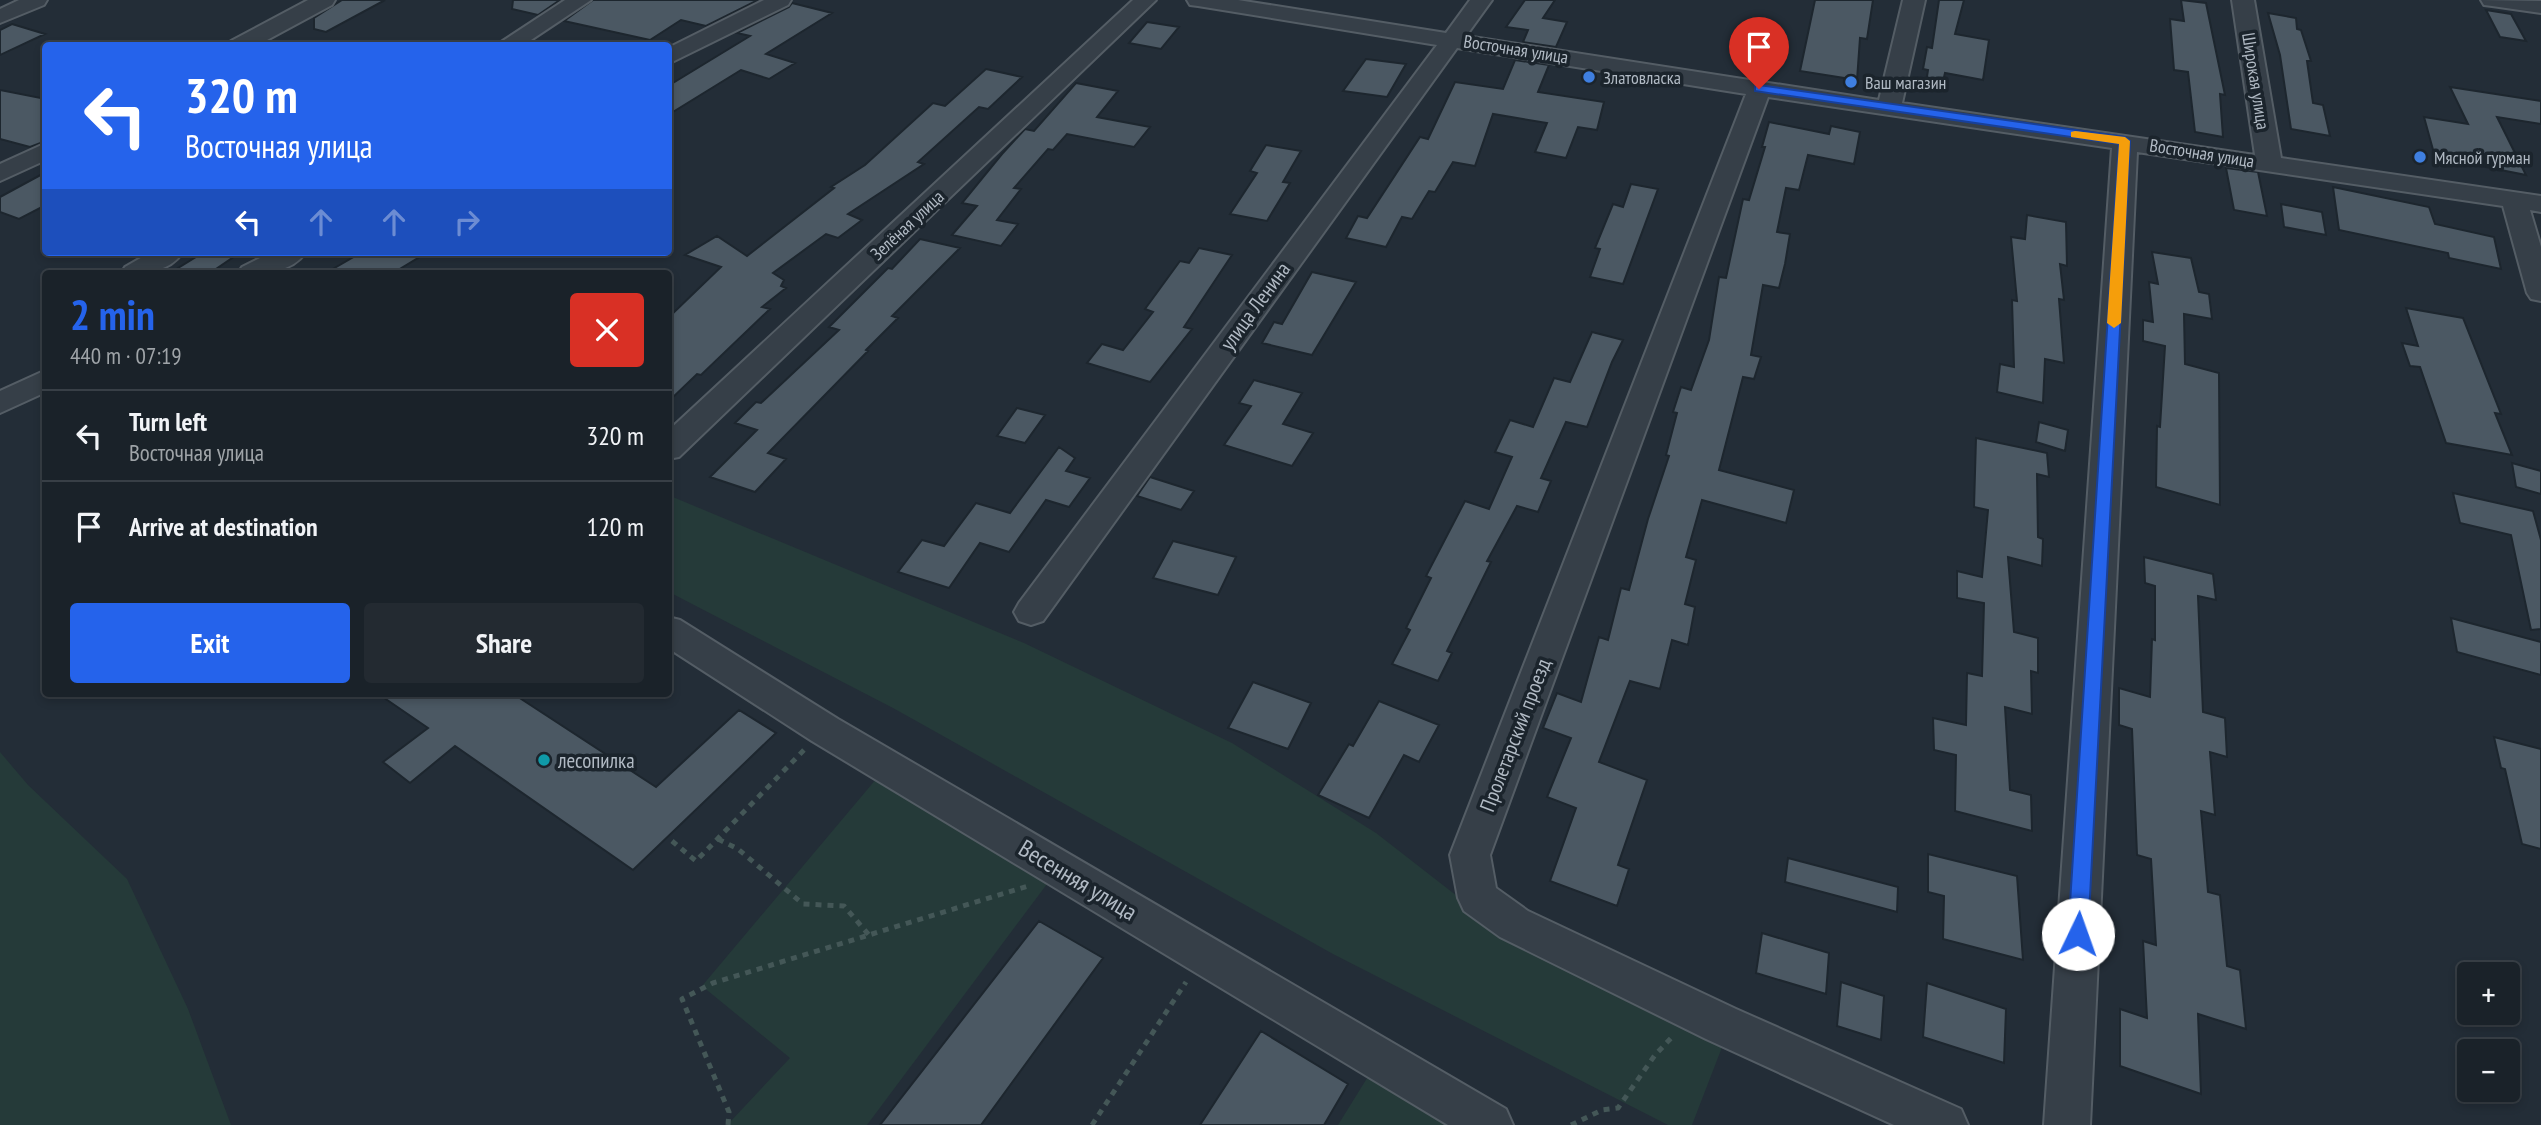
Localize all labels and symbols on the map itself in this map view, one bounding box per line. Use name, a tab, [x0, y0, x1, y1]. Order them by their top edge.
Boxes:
pin	[1729, 17, 1789, 89]
street label: Восточная улица	[1462, 29, 1570, 69]
street label: Широкая улица	[2237, 31, 2275, 131]
place label: Златовласка	[1603, 66, 1681, 89]
marker: Златовласка	[1581, 69, 1597, 85]
place label: Ваш магазин	[1865, 71, 1946, 94]
marker: Ваш магазин	[1843, 74, 1859, 90]
street label: Восточная улица	[2148, 133, 2256, 173]
place label: Мясной гурман	[2434, 146, 2530, 169]
marker: Мясной гурман	[2412, 149, 2428, 165]
street label: Зелёная улица	[865, 185, 949, 265]
street label: улица Ленина	[1214, 257, 1296, 355]
street label: Пролетарский проезд	[1473, 655, 1557, 815]
place label: лесопилка	[557, 747, 635, 774]
marker: лесопилка	[536, 752, 552, 768]
street label: Весенняя улица	[1013, 833, 1143, 927]
position arrow	[2041, 897, 2115, 971]

